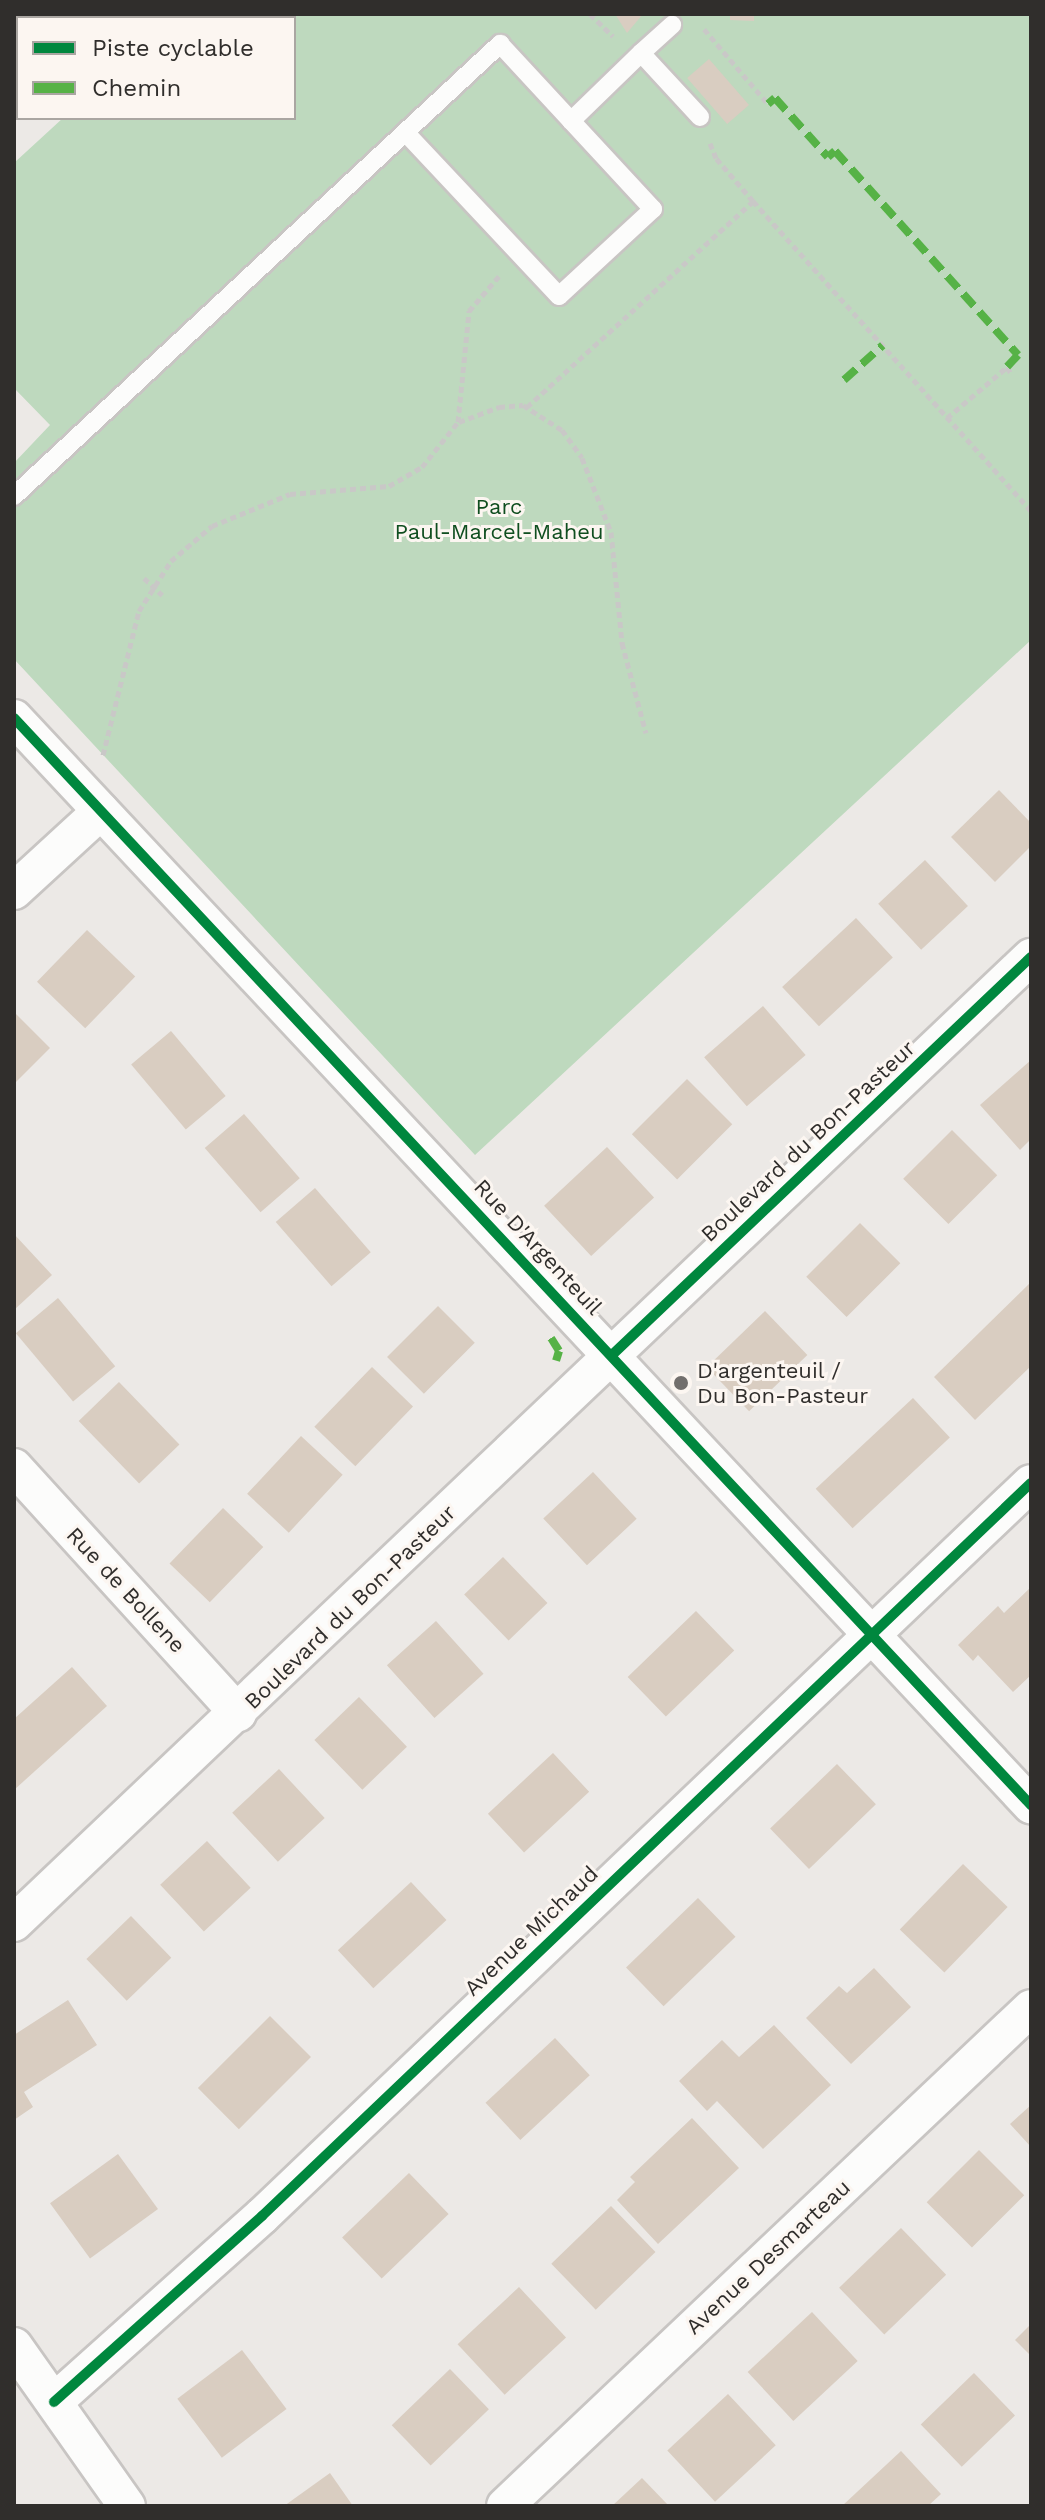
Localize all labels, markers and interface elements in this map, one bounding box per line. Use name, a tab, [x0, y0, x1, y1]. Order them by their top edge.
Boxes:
legend	[16, 16, 296, 120]
text: Piste cyclable	[92, 34, 254, 62]
text: Chemin	[92, 74, 181, 102]
park label: Parc Paul-Marcel-Maheu	[394, 493, 604, 544]
street label: Boulevard du Bon-Pasteur	[696, 1035, 920, 1247]
street label: Rue D'Argenteuil	[468, 1174, 608, 1320]
place label: D'argenteuil / Du Bon-Pasteur	[697, 1357, 868, 1408]
marker: D'argenteuil / Du Bon-Pasteur	[672, 1374, 690, 1392]
street label: Boulevard du Bon-Pasteur	[239, 1499, 461, 1715]
street label: Rue de Bollene	[61, 1522, 191, 1658]
street label: Avenue Michaud	[459, 1860, 603, 2002]
street label: Avenue Desmarteau	[680, 2174, 856, 2340]

